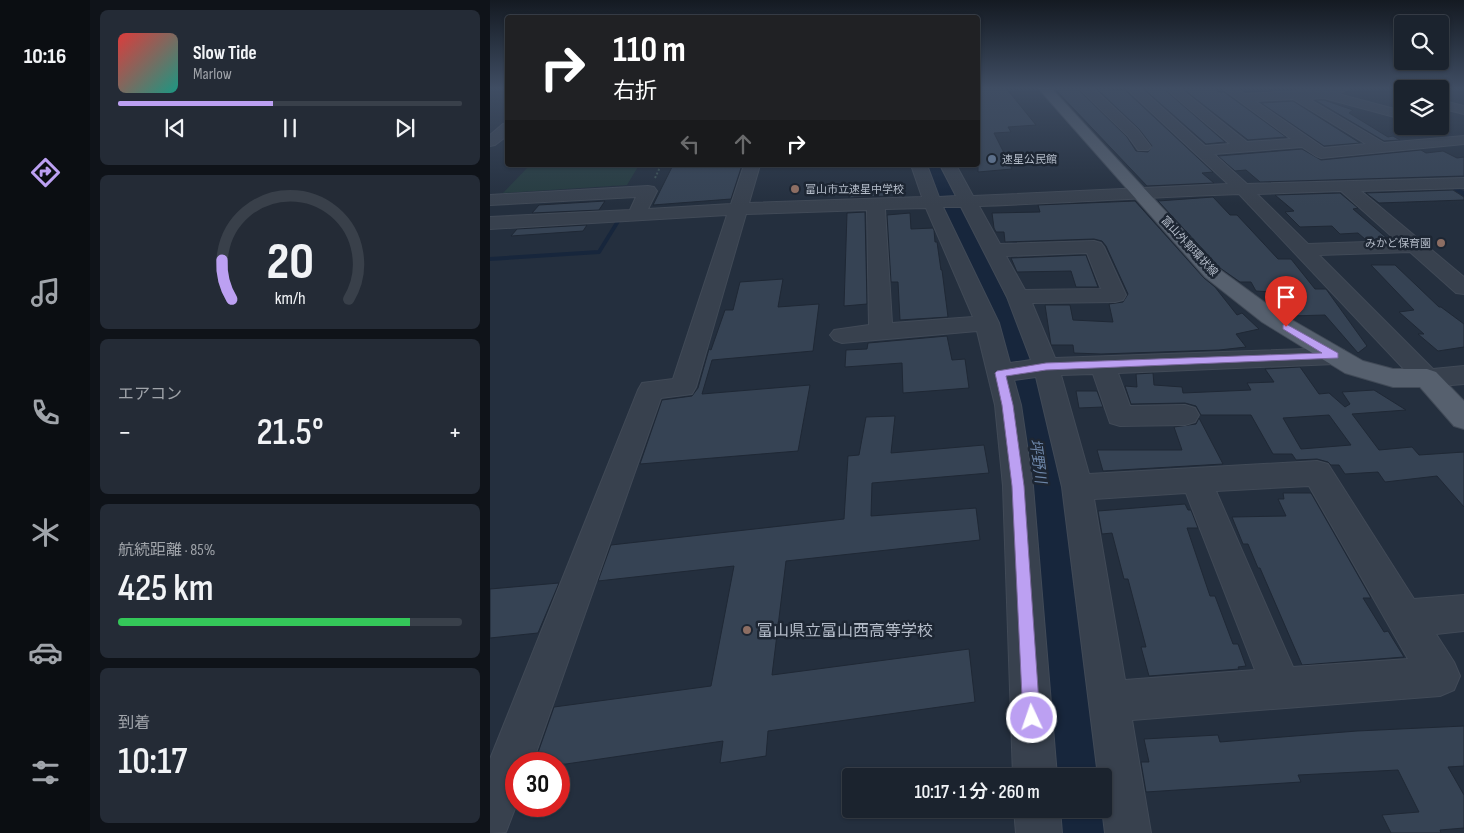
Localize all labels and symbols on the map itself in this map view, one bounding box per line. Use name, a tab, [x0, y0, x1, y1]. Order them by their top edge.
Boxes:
marker: 速星公民館	[986, 153, 998, 165]
place label: 速星公民館	[1002, 153, 1057, 166]
marker: 富山市立速星中学校	[789, 183, 801, 195]
place label: 富山市立速星中学校	[805, 183, 904, 196]
street label: 富山外郭環状線	[1159, 214, 1221, 279]
place label: みかど保育園	[1365, 237, 1431, 250]
marker: みかど保育園	[1435, 237, 1447, 249]
pin	[1265, 276, 1307, 327]
water label: 坪野川	[1025, 437, 1050, 487]
place label: 富山県立富山西高等学校	[757, 622, 933, 641]
marker: 富山県立富山西高等学校	[741, 624, 753, 636]
position arrow	[1005, 691, 1057, 743]
speed limit sign: 30	[505, 752, 570, 817]

